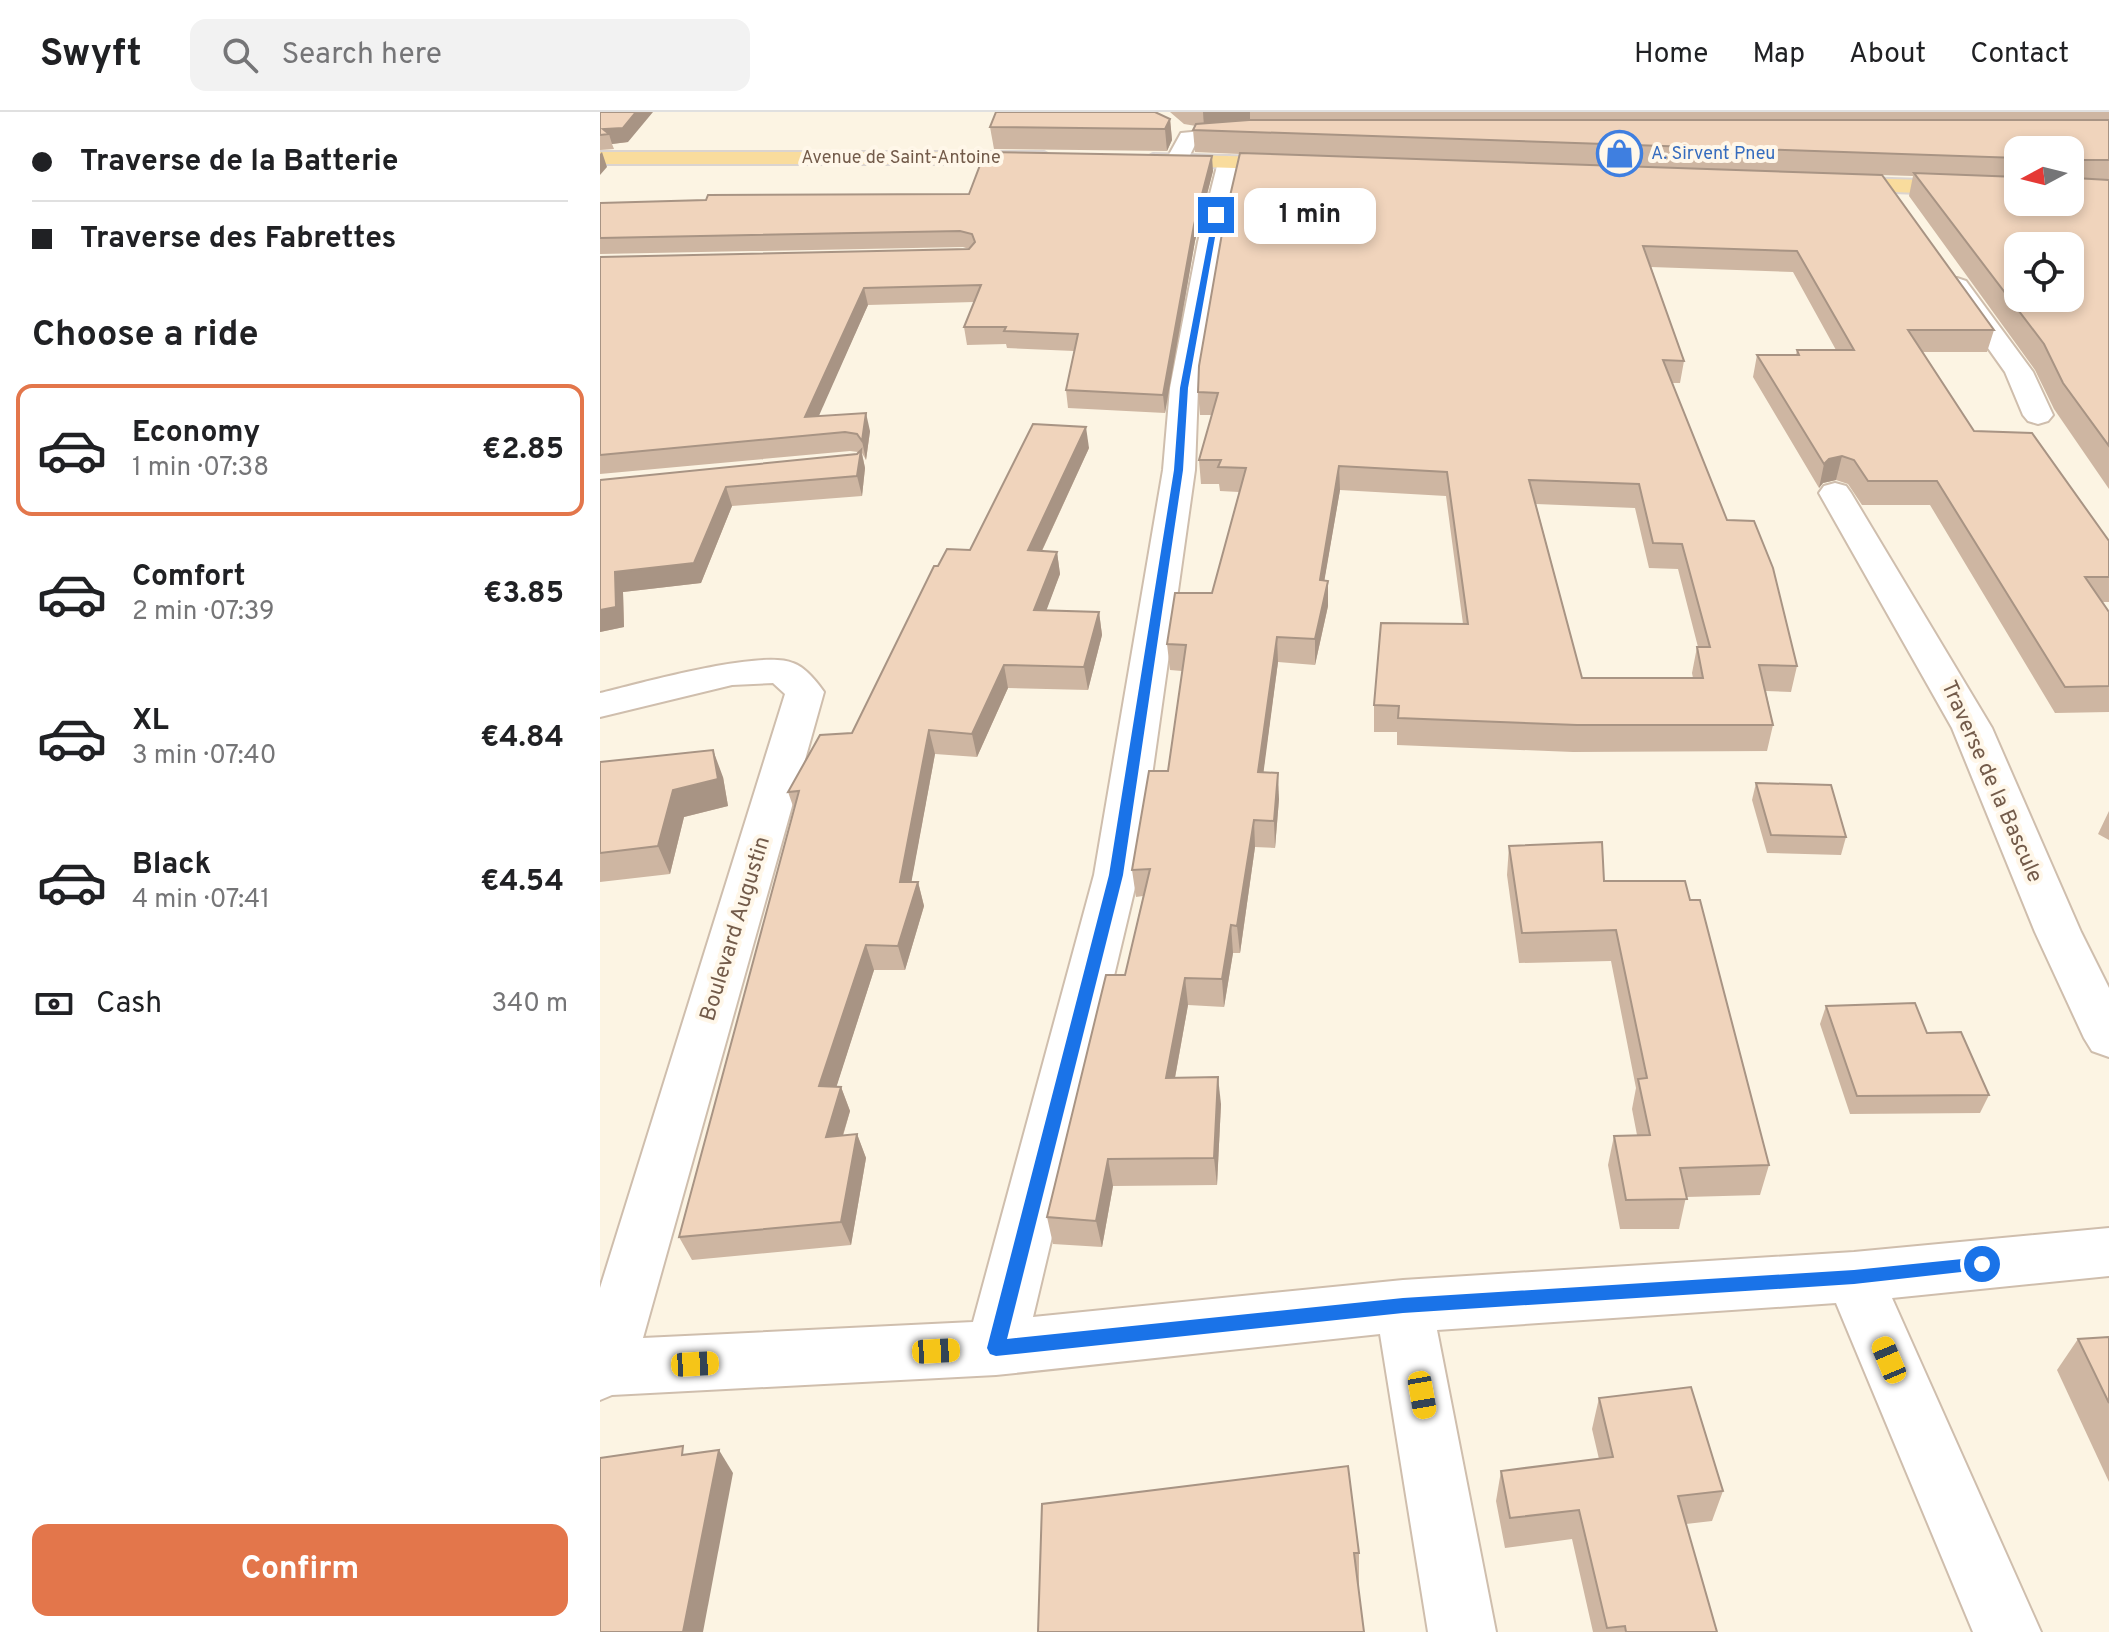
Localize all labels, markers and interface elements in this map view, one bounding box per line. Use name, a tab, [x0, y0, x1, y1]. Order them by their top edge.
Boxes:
search box	[190, 19, 750, 91]
text: Swyft	[40, 31, 142, 80]
icon: search	[218, 33, 262, 77]
text: Search here	[282, 37, 442, 74]
text: Home	[1634, 37, 1708, 73]
text: Map	[1752, 37, 1805, 73]
text: About	[1849, 37, 1926, 73]
text: Contact	[1970, 37, 2069, 73]
shop icon: A. Sirvent Pneu	[1596, 130, 1644, 178]
north arrow	[2004, 136, 2084, 216]
map controls	[2004, 136, 2084, 312]
place label: A. Sirvent Pneu	[1651, 143, 1775, 166]
text: Traverse de la Batterie	[80, 144, 398, 181]
street label: Avenue de Saint-Antoine	[801, 147, 1001, 170]
callout: 1 min	[1244, 187, 1376, 243]
route end	[1198, 197, 1234, 233]
text: 1 min	[1279, 199, 1341, 232]
text: Traverse des Fabrettes	[80, 221, 396, 258]
button: locate	[2004, 232, 2084, 312]
text: Choose a ride	[32, 313, 258, 359]
icon: car	[36, 414, 108, 486]
text: Economy	[132, 415, 260, 452]
text: €2.85	[482, 432, 564, 469]
text: 1 min · 07:38	[132, 452, 269, 485]
icon: car	[36, 558, 108, 630]
text: Comfort	[132, 559, 245, 596]
text: €3.85	[483, 576, 564, 613]
text: 2 min · 07:39	[132, 596, 274, 629]
street label: Traverse de la Bascule	[1934, 677, 2048, 887]
icon: car	[36, 702, 108, 774]
text: XL	[132, 703, 169, 740]
text: €4.84	[480, 720, 564, 757]
text: 3 min · 07:40	[132, 740, 276, 773]
street label: Boulevard Augustin	[695, 833, 777, 1025]
icon: car	[36, 846, 108, 918]
text: Black	[132, 847, 211, 884]
text: €4.54	[480, 864, 564, 901]
text: 4 min · 07:41	[132, 884, 270, 917]
icon: cash	[32, 982, 76, 1026]
text: Cash	[96, 986, 162, 1023]
text: 340 m	[491, 988, 568, 1021]
route start	[1964, 1246, 2000, 1282]
car	[1869, 1333, 1909, 1387]
car	[911, 1338, 961, 1364]
car	[670, 1351, 720, 1377]
car	[1406, 1369, 1438, 1421]
button: Confirm	[32, 1524, 568, 1616]

